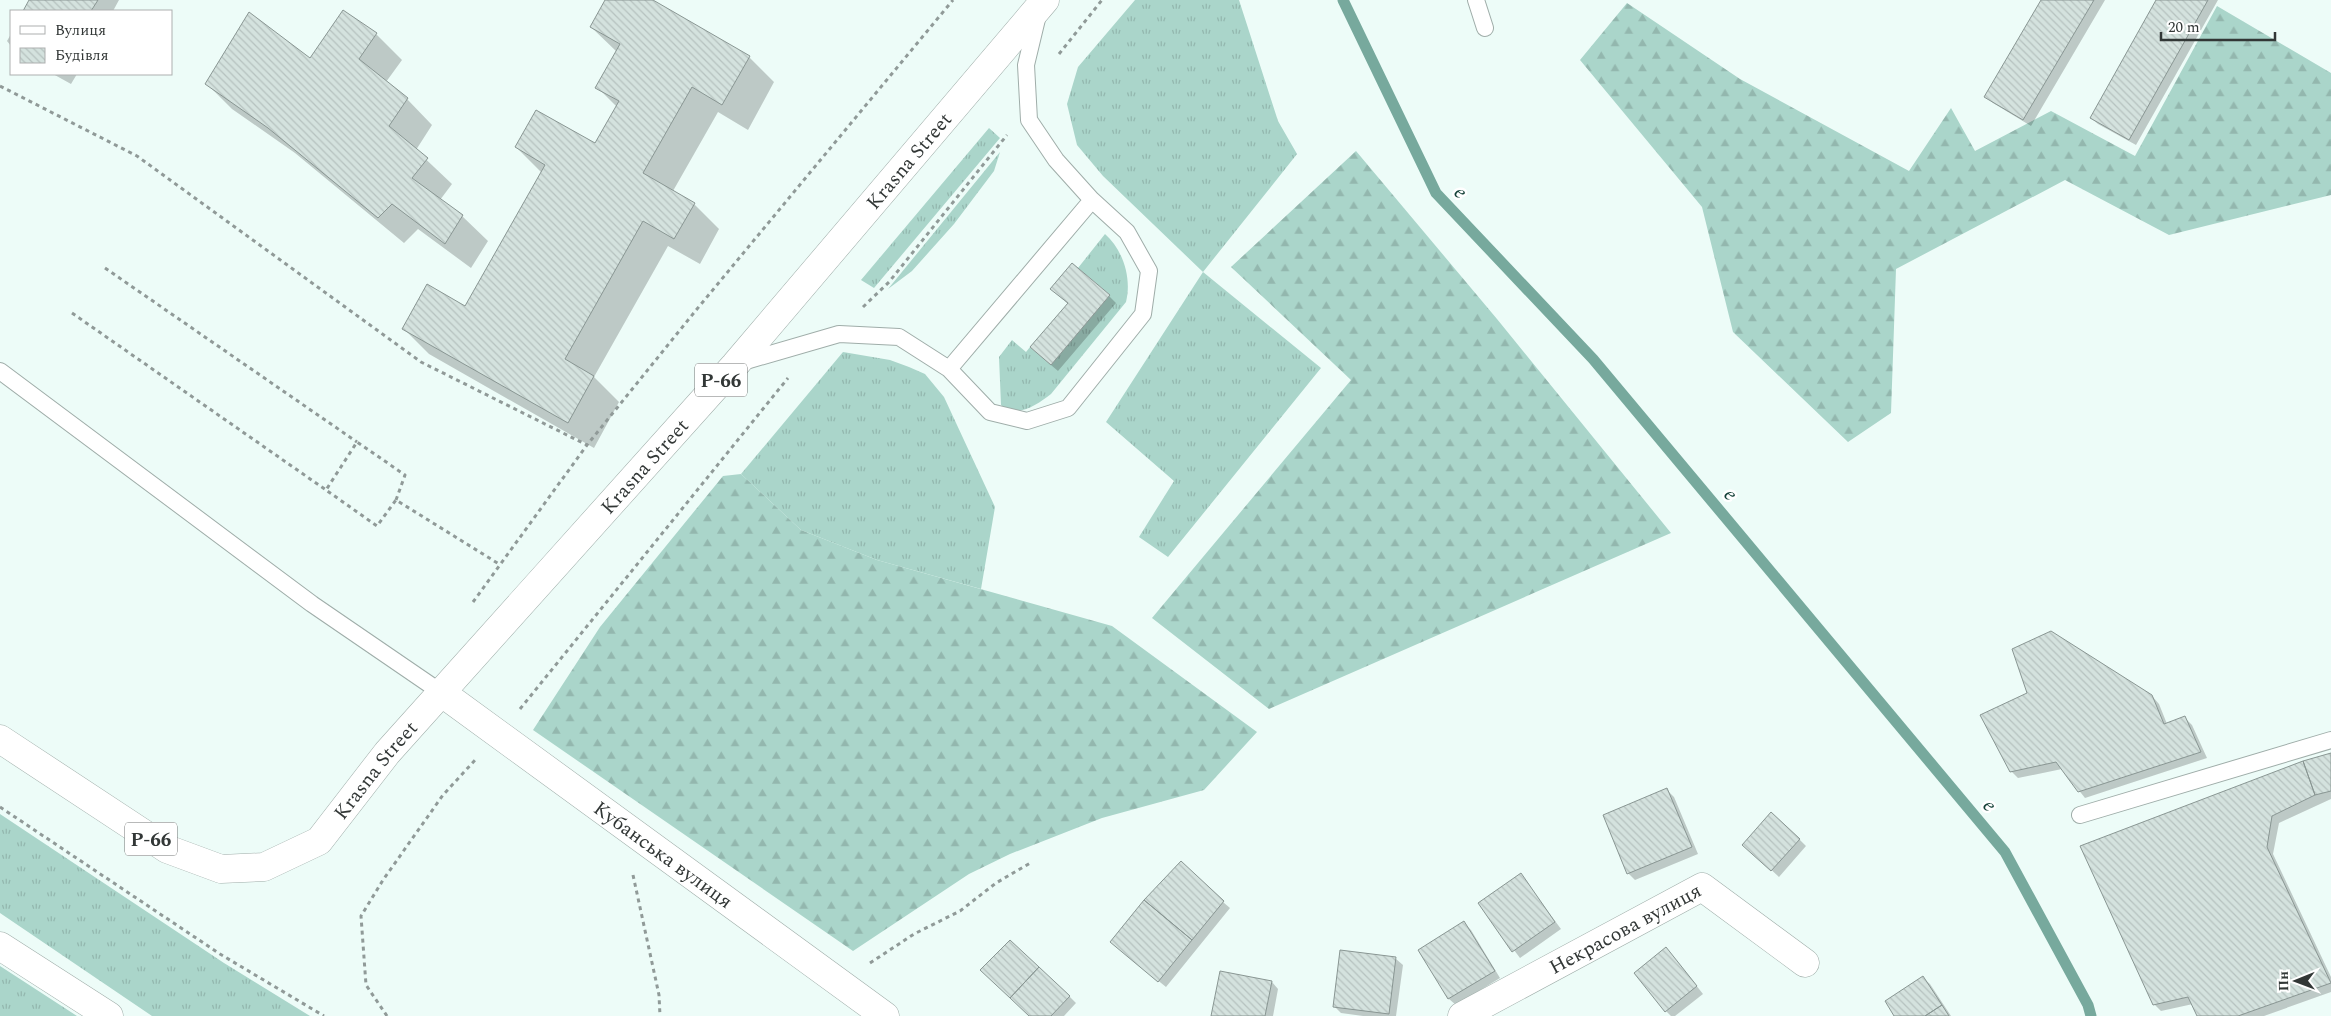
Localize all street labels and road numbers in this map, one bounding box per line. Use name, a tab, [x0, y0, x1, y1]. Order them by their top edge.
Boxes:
street label: Krasna Street	[859, 106, 960, 217]
road number: Р-66	[695, 364, 747, 396]
street label: Krasna Street	[594, 412, 696, 521]
street label: Krasna Street	[327, 714, 425, 827]
street label: Кубанська вулиця	[587, 794, 739, 916]
road number: Р-66	[125, 822, 177, 856]
street label: Некрасова вулиця	[1544, 876, 1707, 983]

